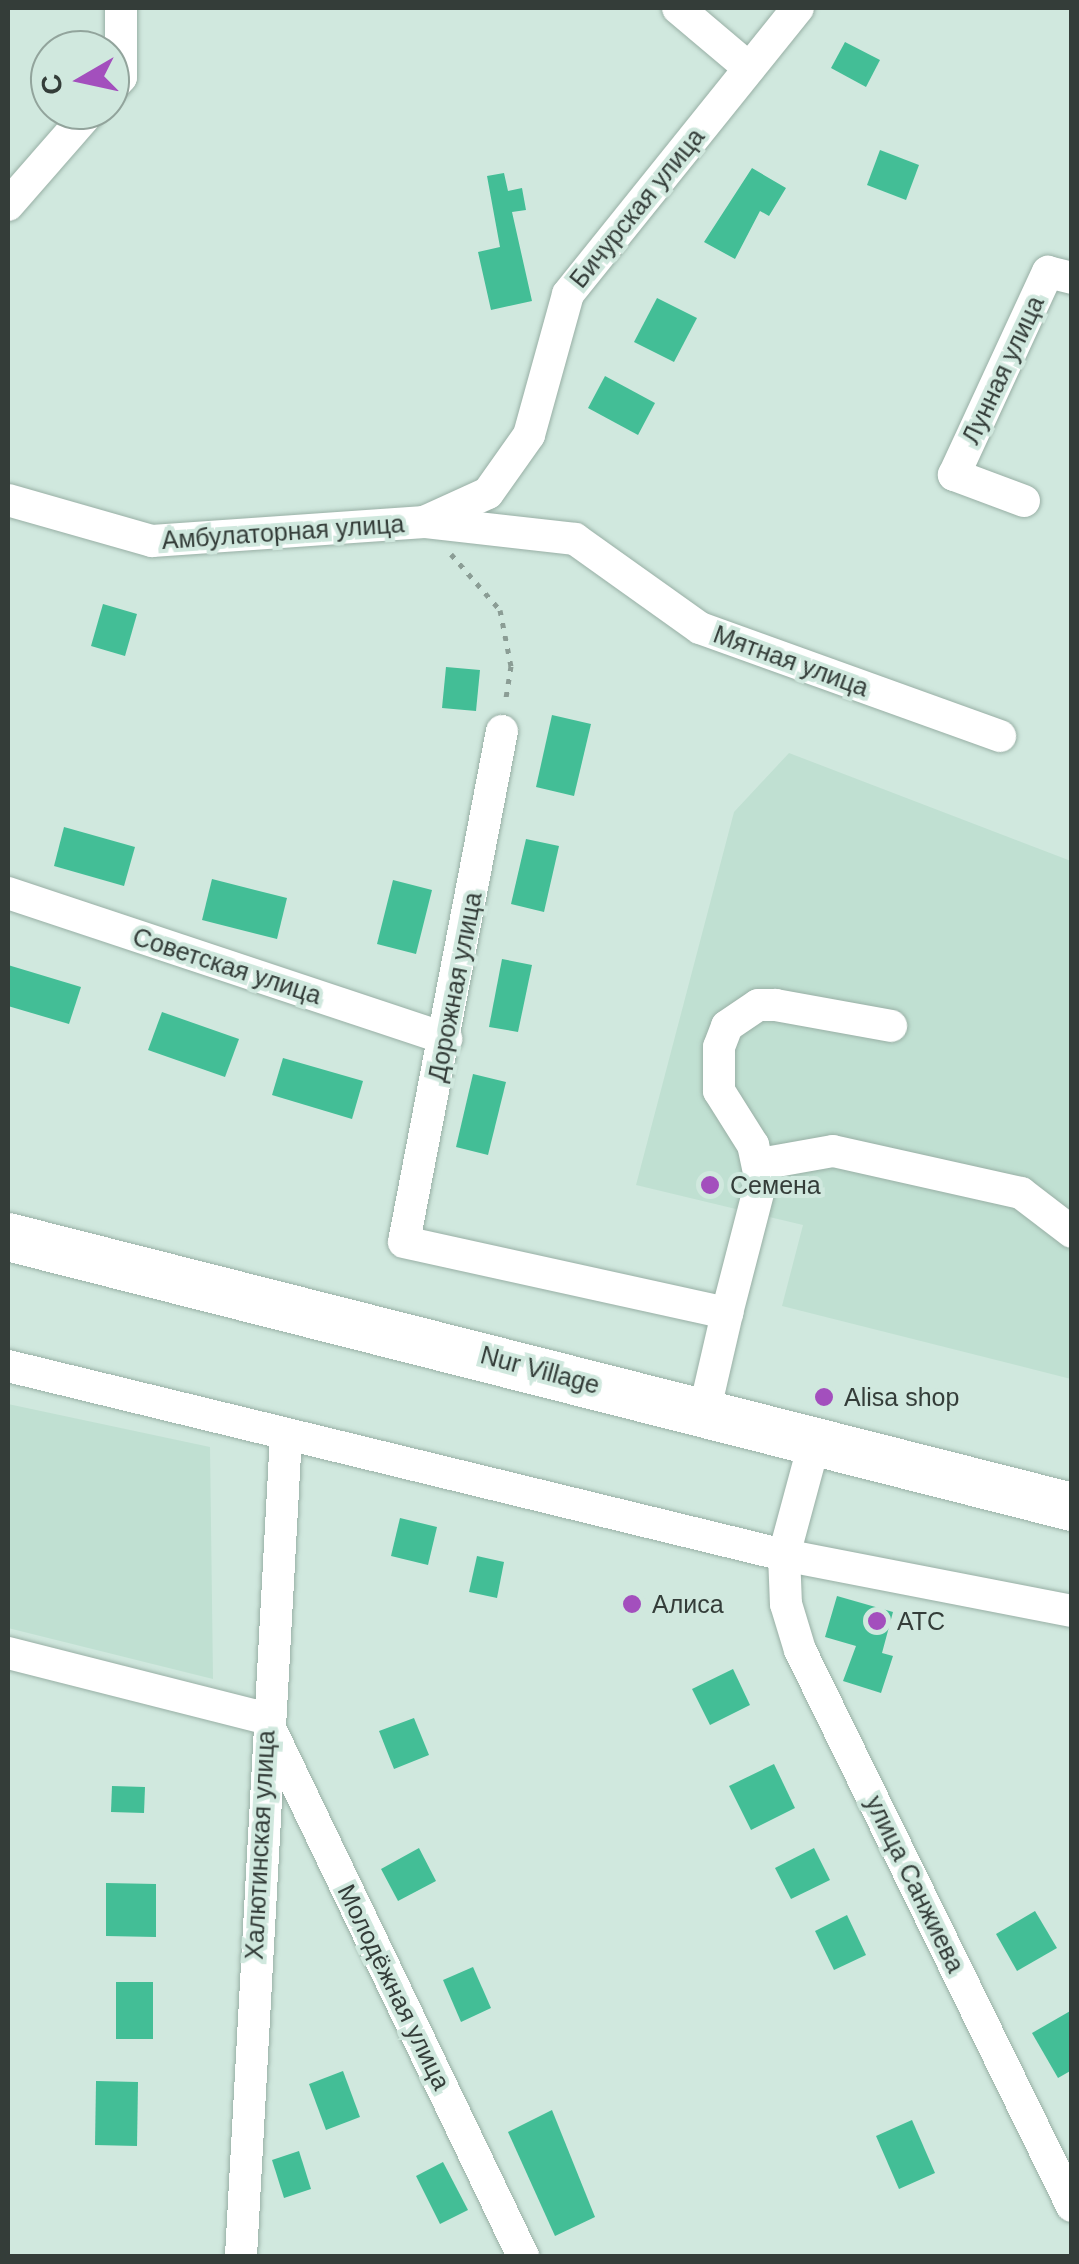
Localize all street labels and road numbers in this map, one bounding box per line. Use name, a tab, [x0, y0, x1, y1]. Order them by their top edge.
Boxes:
street label: Бичурская улица	[563, 122, 711, 294]
street label: Лунная улица	[956, 291, 1050, 449]
street label: Амбулаторная улица	[161, 509, 405, 555]
street label: Мятная улица	[709, 619, 873, 703]
street label: Дорожная улица	[422, 890, 488, 1084]
street label: Советская улица	[129, 921, 325, 1011]
street label: Nur Village	[477, 1340, 603, 1400]
street label: Халютинская улица	[239, 1730, 281, 1960]
street label: улица Санжиева	[859, 1791, 971, 1977]
street label: Молодёжная улица	[331, 1879, 457, 2095]

